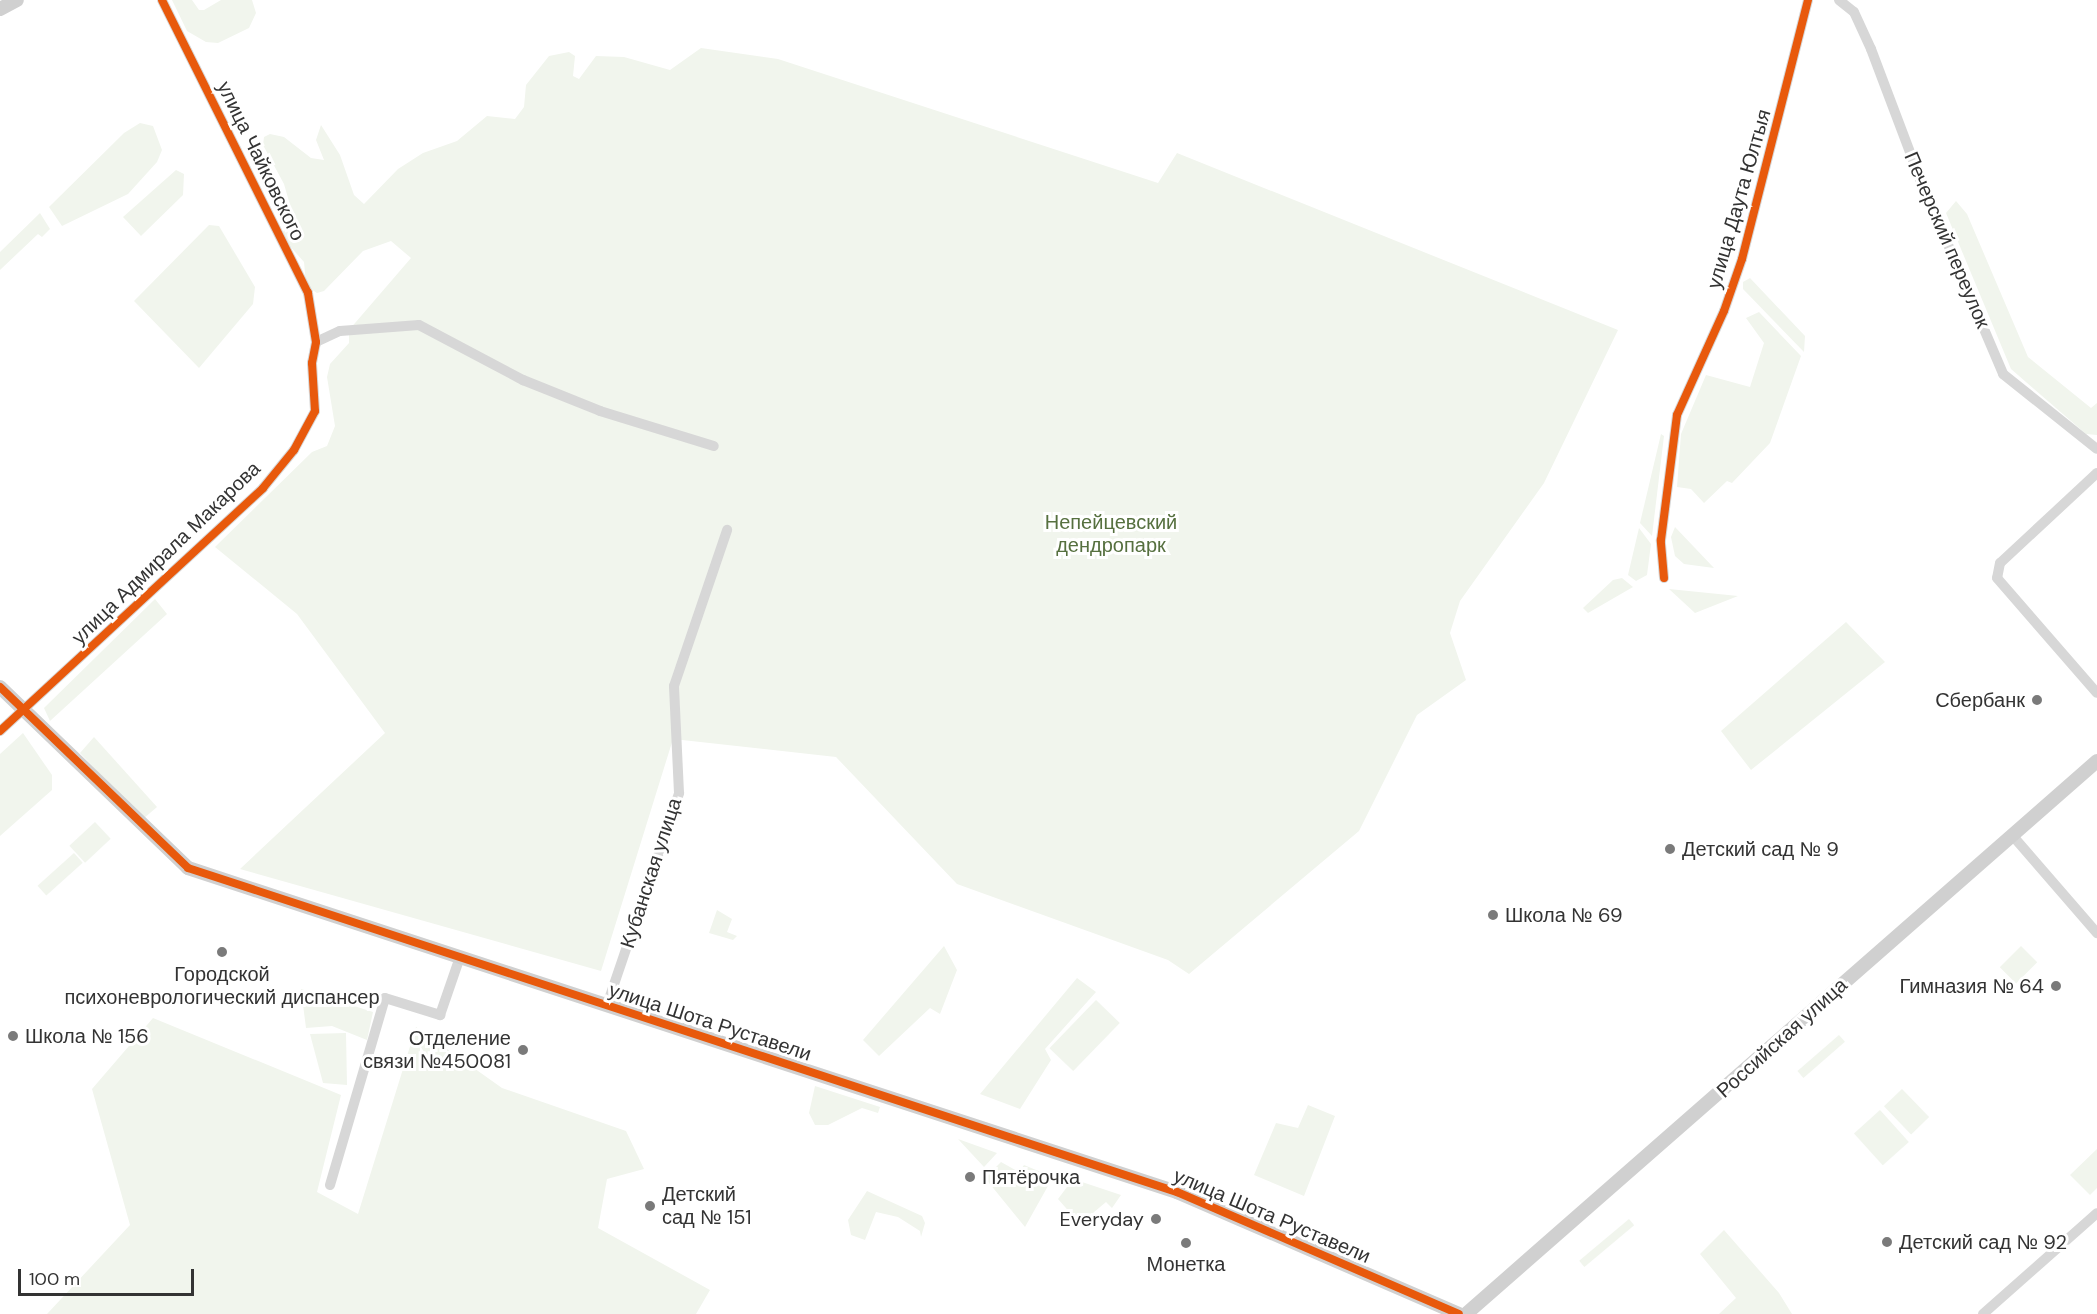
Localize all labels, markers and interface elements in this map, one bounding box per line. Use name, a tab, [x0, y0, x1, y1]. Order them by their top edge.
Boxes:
street label: улица Чайковского	[212, 77, 310, 245]
street label: улица Даута Юлтыя	[1702, 107, 1776, 291]
street label: Печерский переулок	[1899, 148, 1995, 332]
street label: улица Адмирала Макарова	[67, 457, 265, 649]
park label: Непейцевский дендропарк	[1045, 510, 1177, 557]
place label: Сбербанк	[1935, 688, 2025, 712]
marker: Сбербанк	[2030, 693, 2044, 707]
street label: Кубанская улица	[615, 795, 687, 951]
place label: Детский сад № 9	[1682, 837, 1839, 861]
marker: Детский сад № 9	[1663, 842, 1677, 856]
place label: Школа № 69	[1505, 903, 1623, 927]
marker: Школа № 69	[1486, 908, 1500, 922]
marker: Городской психоневрологический диспансер	[213, 943, 231, 961]
place label: Городской психоневрологический диспансер	[64, 963, 380, 1010]
street label: Российская улица	[1712, 973, 1852, 1103]
place label: Гимназия № 64	[1899, 974, 2044, 998]
street label: улица Шота Руставели	[606, 978, 814, 1066]
marker: Гимназия № 64	[2049, 979, 2063, 993]
place label: Школа № 156	[25, 1024, 149, 1048]
place label: Отделение связи №450081	[363, 1026, 511, 1073]
marker: Школа № 156	[6, 1029, 20, 1043]
marker: Отделение связи №450081	[516, 1043, 530, 1057]
street label: улица Шота Руставели	[1170, 1164, 1374, 1268]
place label: Пятёрочка	[982, 1165, 1080, 1189]
marker: Пятёрочка	[963, 1170, 977, 1184]
place label: Детский сад № 151	[662, 1182, 752, 1229]
marker: Детский сад № 151	[643, 1199, 657, 1213]
place label: Everyday	[1059, 1207, 1144, 1231]
marker: Everyday	[1149, 1212, 1163, 1226]
place label: Детский сад № 92	[1899, 1230, 2067, 1254]
marker: Детский сад № 92	[1880, 1235, 1894, 1249]
marker: Монетка	[1179, 1236, 1193, 1250]
place label: Монетка	[1147, 1252, 1225, 1276]
scale bar	[21, 1257, 196, 1295]
text: 100 m	[29, 1267, 80, 1291]

